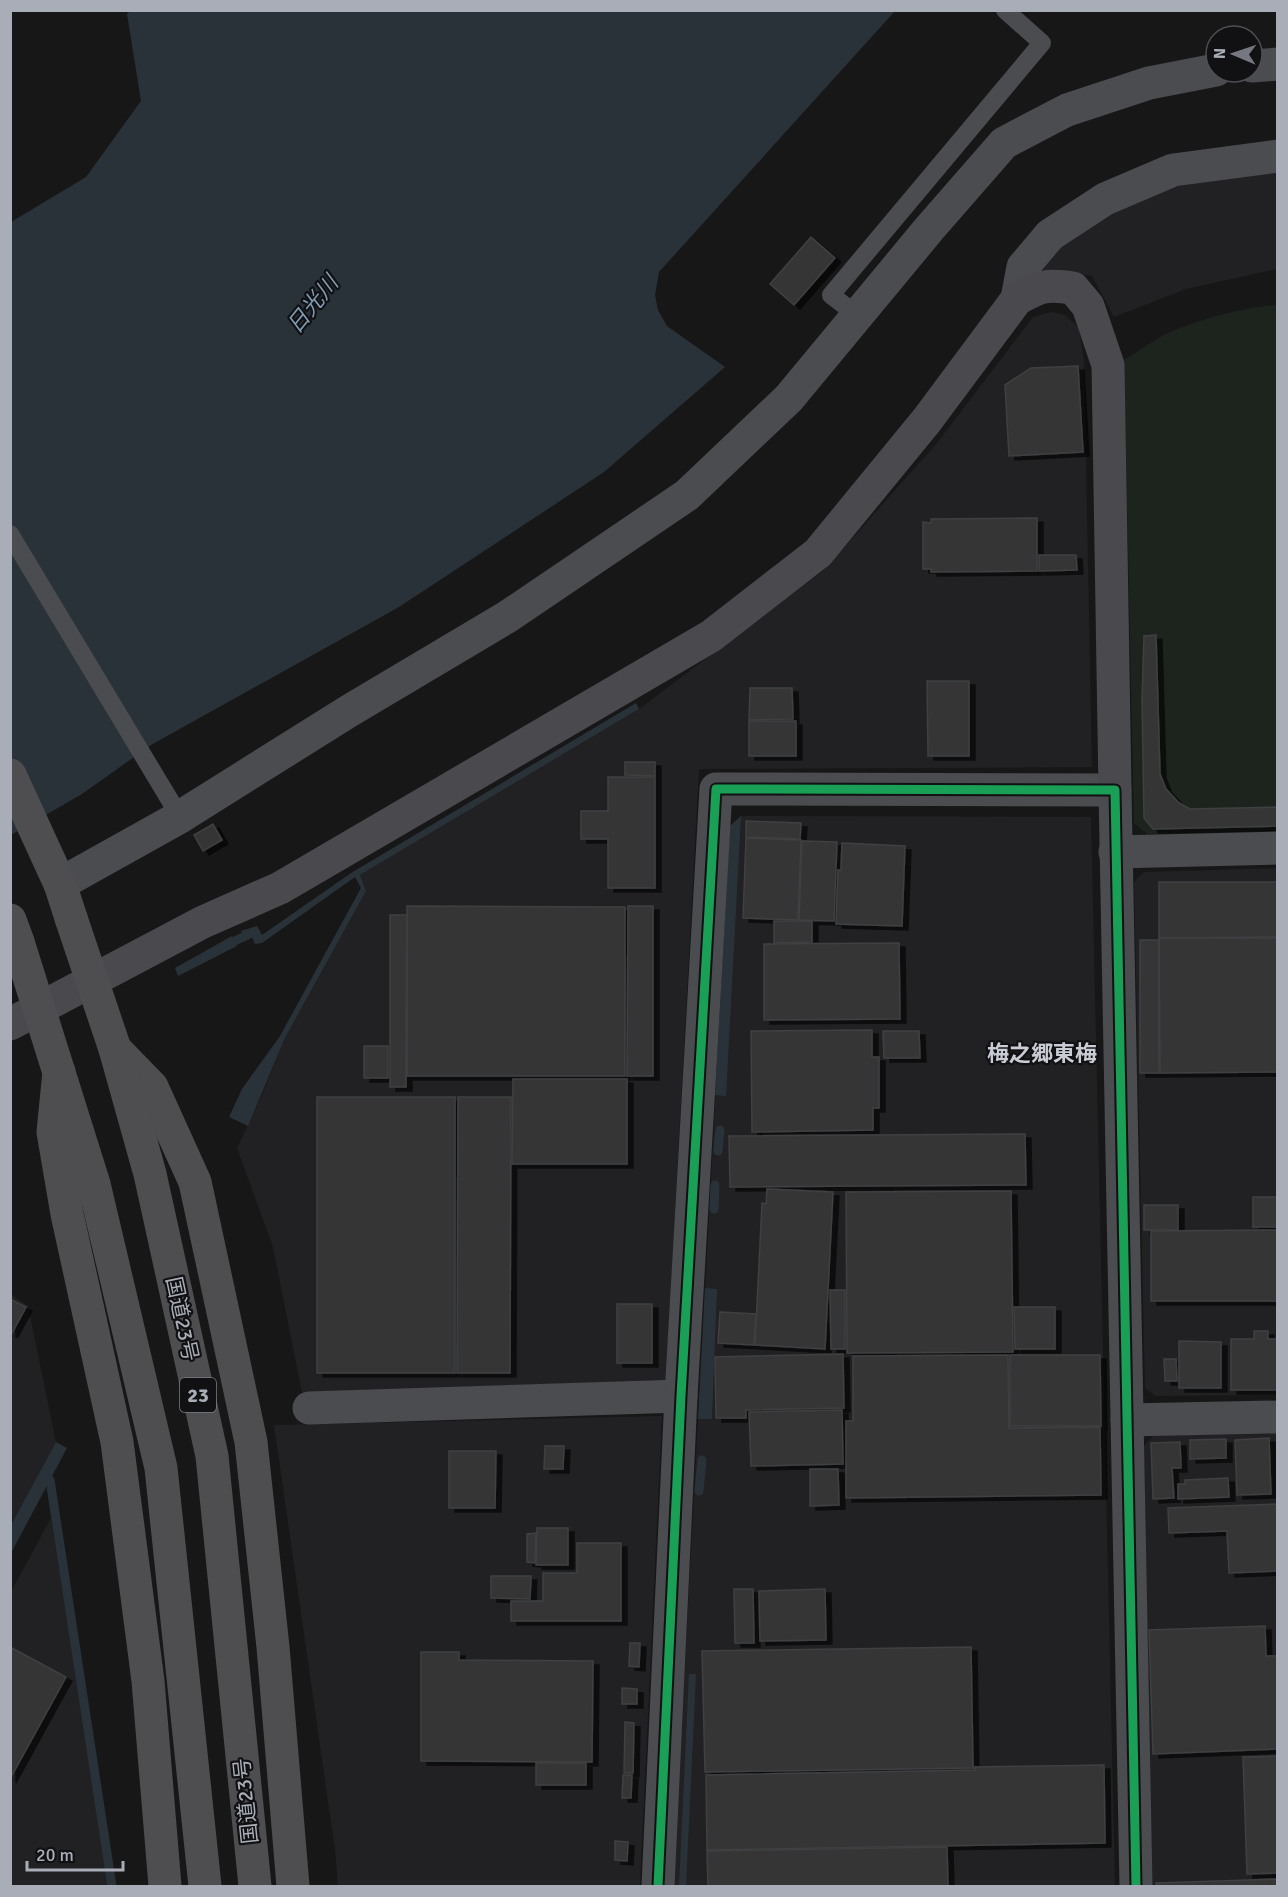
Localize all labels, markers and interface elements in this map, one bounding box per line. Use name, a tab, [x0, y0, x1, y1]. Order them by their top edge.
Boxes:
north arrow	[1204, 24, 1264, 84]
text: N	[1210, 48, 1230, 59]
water label: 日光川	[281, 269, 345, 338]
district label: 梅之郷東梅	[987, 1040, 1097, 1067]
street label: 国道23号	[160, 1274, 204, 1364]
road number: 23	[180, 1378, 216, 1412]
street label: 国道23号	[229, 1757, 263, 1845]
scale bar	[27, 1834, 123, 1872]
text: 20 m	[36, 1844, 74, 1866]

